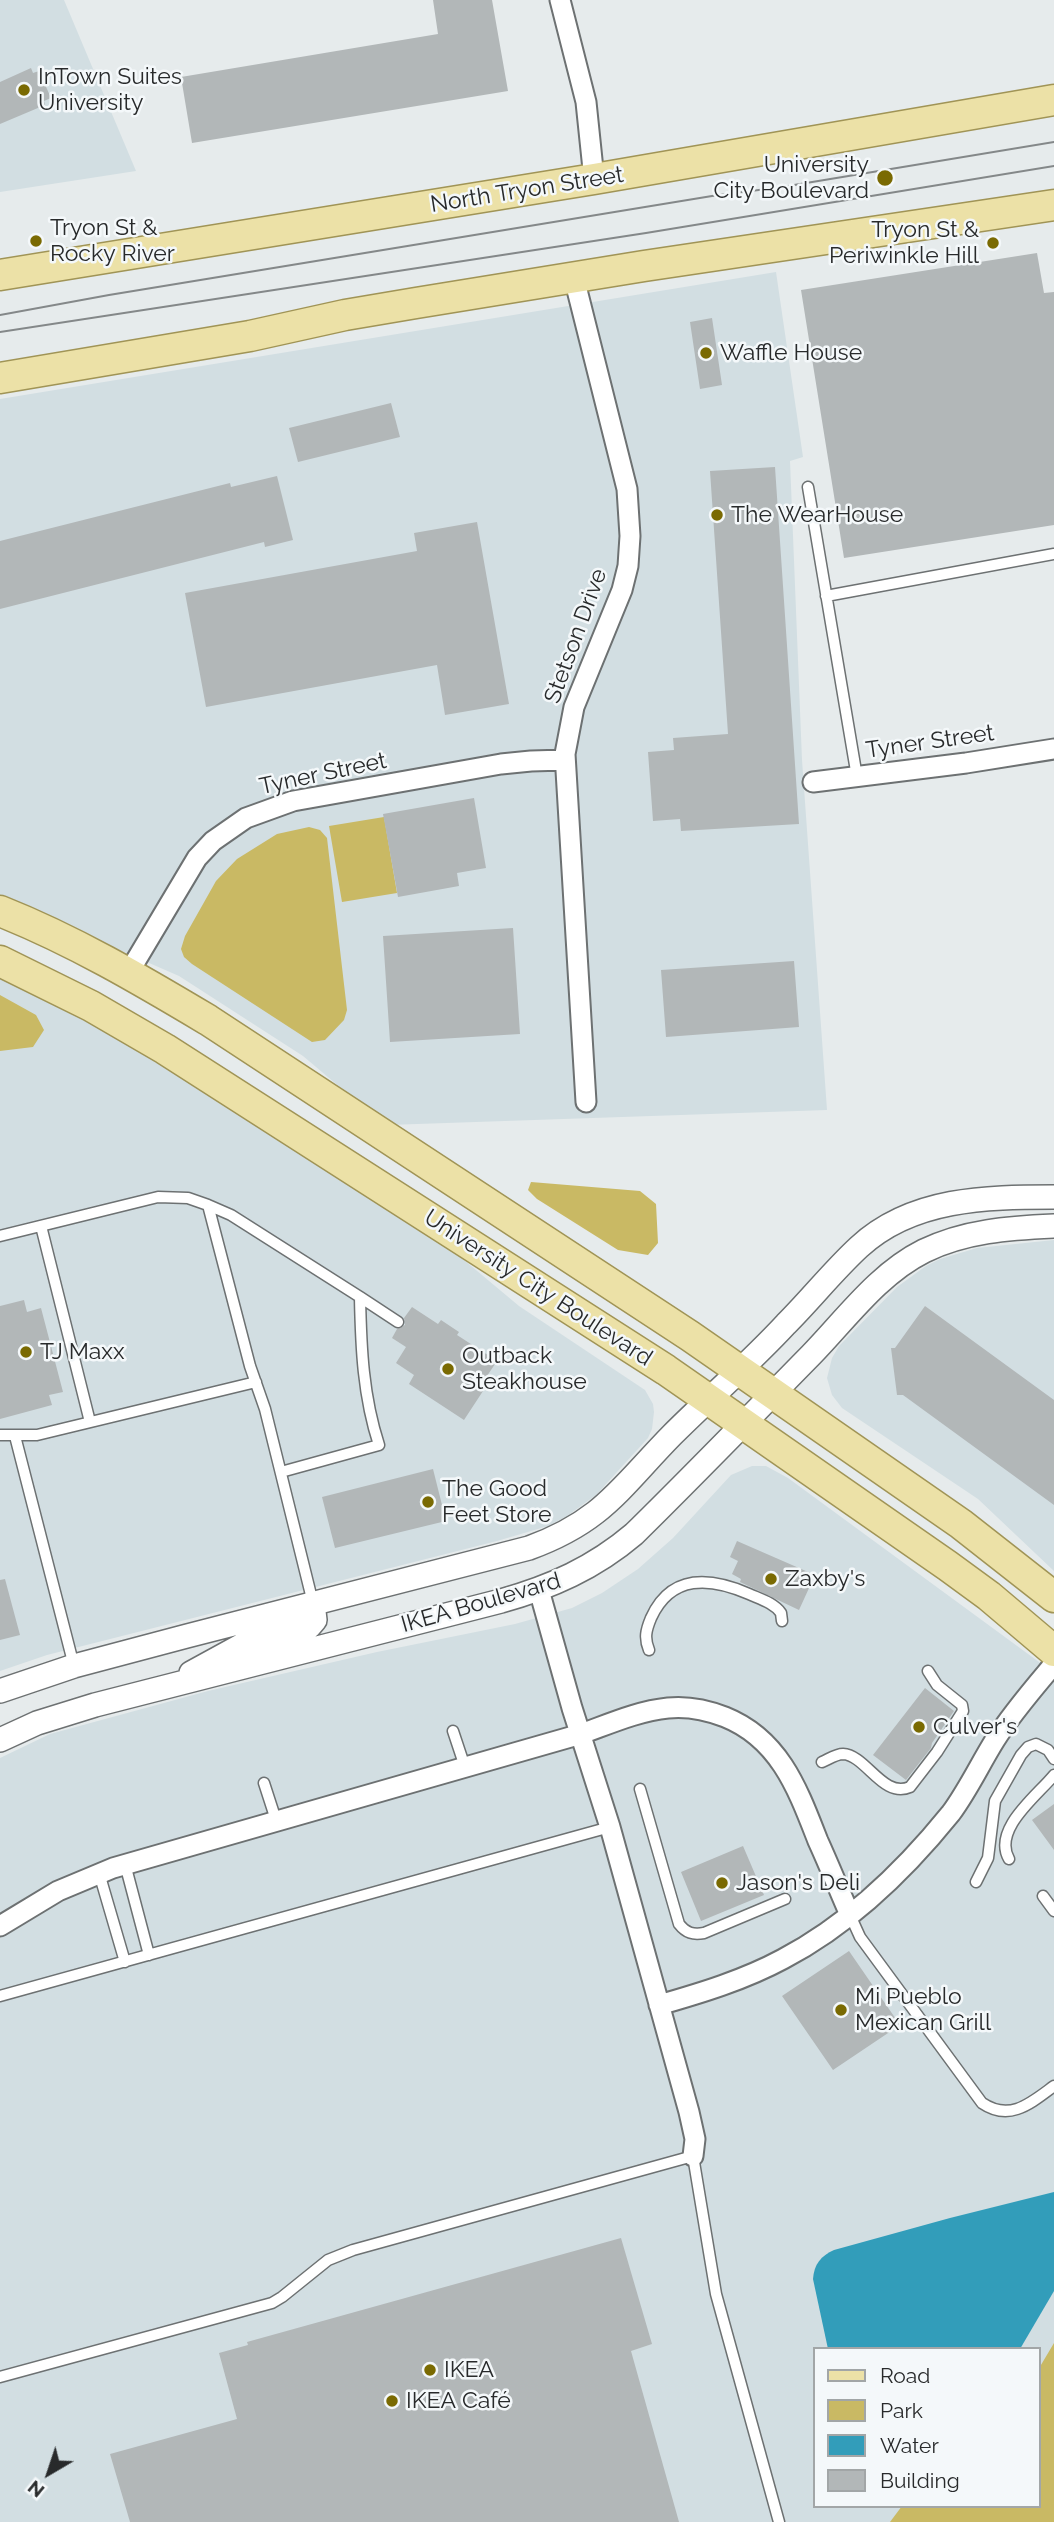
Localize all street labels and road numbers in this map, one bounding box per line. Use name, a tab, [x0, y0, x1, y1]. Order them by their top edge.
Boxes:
street label: North Tryon Street	[428, 161, 626, 219]
street label: Stetson Drive	[539, 565, 613, 707]
street label: Tyner Street	[864, 719, 996, 765]
street label: Tyner Street	[257, 747, 389, 801]
street label: University City Boulevard	[419, 1204, 657, 1372]
street label: IKEA Boulevard	[398, 1567, 564, 1639]

